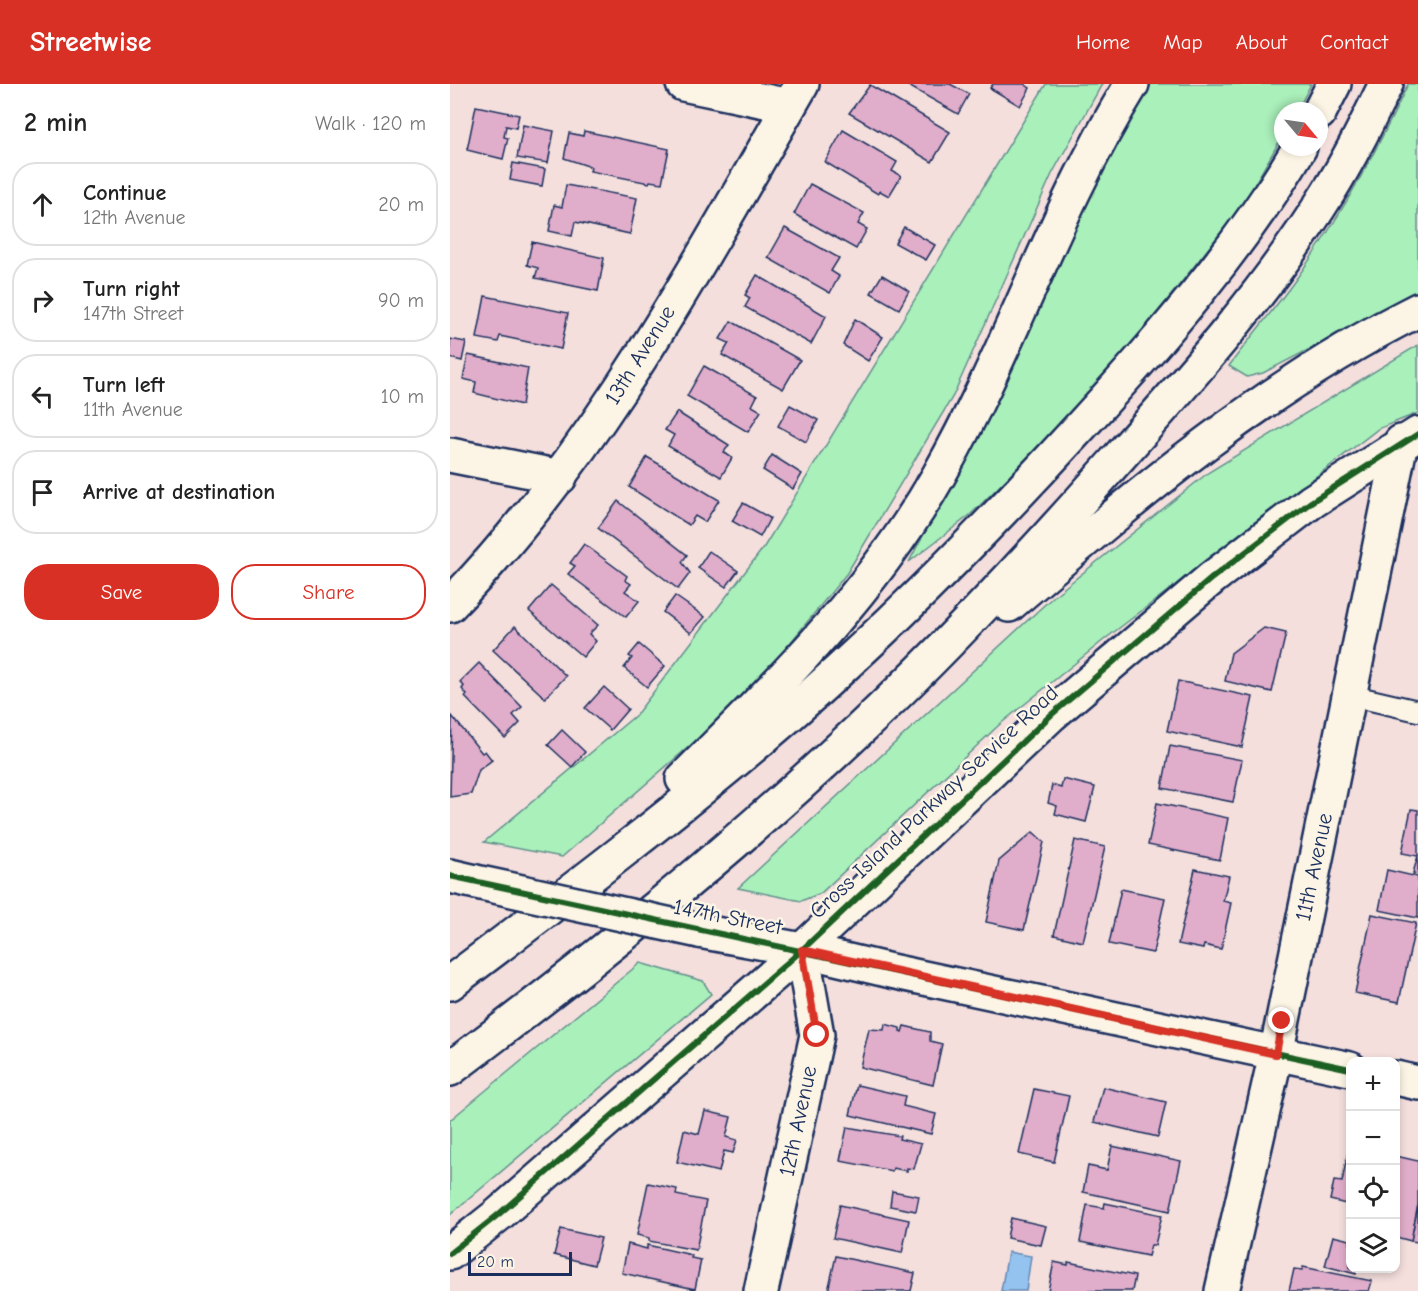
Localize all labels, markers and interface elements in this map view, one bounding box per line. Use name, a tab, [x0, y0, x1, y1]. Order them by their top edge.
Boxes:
text: Streetwise	[30, 26, 151, 58]
text: Home	[1076, 30, 1130, 54]
text: Map	[1163, 30, 1203, 54]
text: About	[1236, 30, 1287, 54]
text: Contact	[1320, 30, 1388, 54]
north arrow	[1274, 102, 1328, 156]
text: 2 min	[24, 108, 87, 138]
text: Walk · 120 m	[315, 112, 426, 135]
text: Continue	[83, 180, 166, 206]
icon: ahead	[26, 188, 59, 221]
text: 20 m	[378, 193, 424, 216]
text: 12th Avenue	[83, 206, 185, 229]
text: Turn right	[83, 276, 180, 302]
icon: right	[26, 284, 59, 317]
text: 90 m	[378, 289, 424, 312]
street label: 13th Avenue	[599, 301, 681, 409]
text: 147th Street	[83, 302, 183, 325]
text: Turn left	[83, 372, 165, 398]
icon: left	[26, 380, 59, 413]
text: 10 m	[381, 385, 424, 408]
text: 11th Avenue	[83, 398, 183, 421]
icon: arrive	[26, 476, 59, 509]
text: Arrive at destination	[83, 479, 275, 505]
button: Save	[24, 564, 219, 620]
button: Share	[231, 564, 426, 620]
street label: Cross Island Parkway Service Road	[804, 680, 1064, 924]
street label: 11th Avenue	[1290, 811, 1338, 923]
street label: 147th Street	[671, 894, 785, 940]
route end	[1268, 1007, 1294, 1033]
route start	[803, 1021, 829, 1047]
map controls	[1346, 1057, 1400, 1273]
button: +	[1346, 1057, 1400, 1111]
street label: 12th Avenue	[774, 1063, 822, 1179]
button: −	[1346, 1111, 1400, 1165]
button: locate	[1346, 1165, 1400, 1219]
button: layers	[1346, 1219, 1400, 1273]
scale bar	[468, 1249, 572, 1276]
text: 20 m	[477, 1253, 514, 1271]

